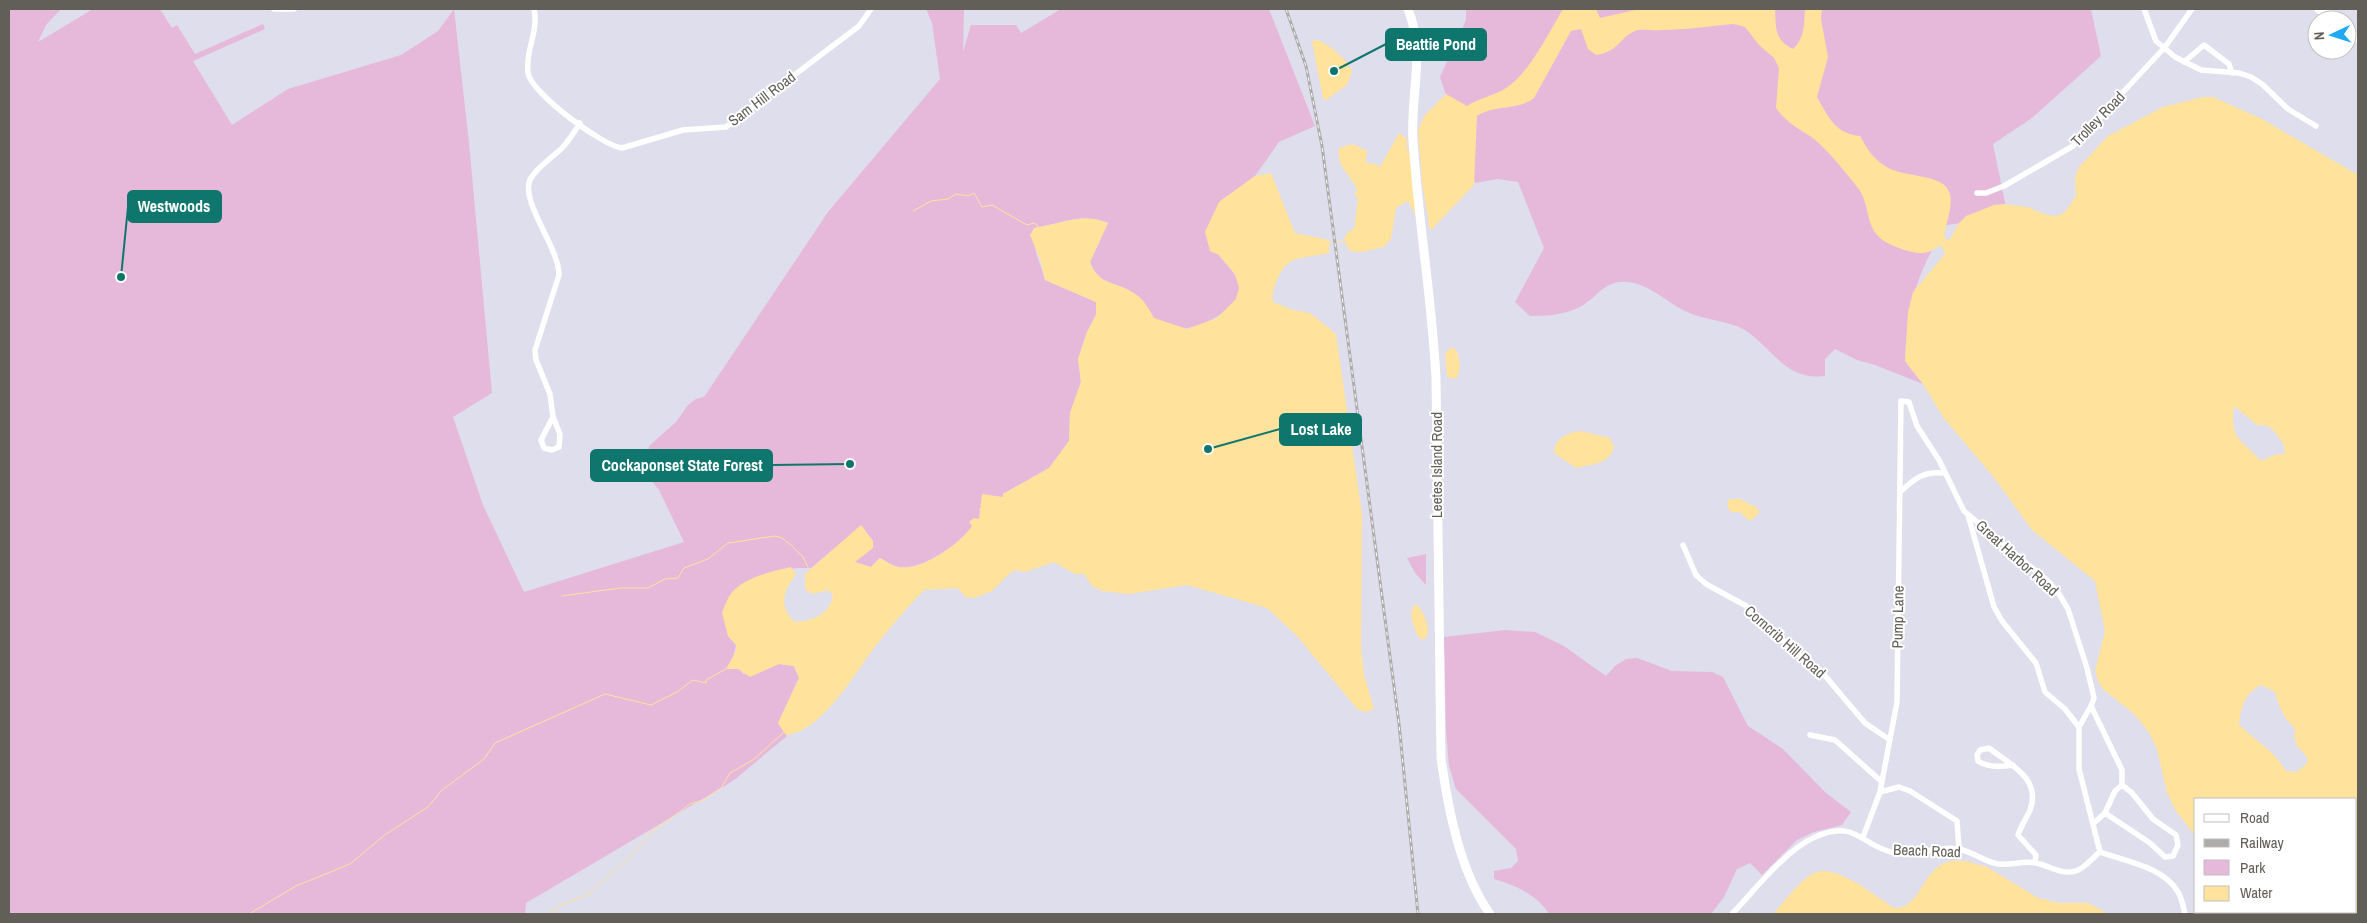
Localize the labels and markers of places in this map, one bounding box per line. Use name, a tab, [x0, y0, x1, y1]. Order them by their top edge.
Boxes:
callout: Beattie Pond	[1386, 29, 1486, 60]
callout: Westwoods	[128, 191, 221, 222]
callout: Lost Lake	[1280, 414, 1361, 445]
callout: Cockaponset State Forest	[591, 450, 772, 481]

